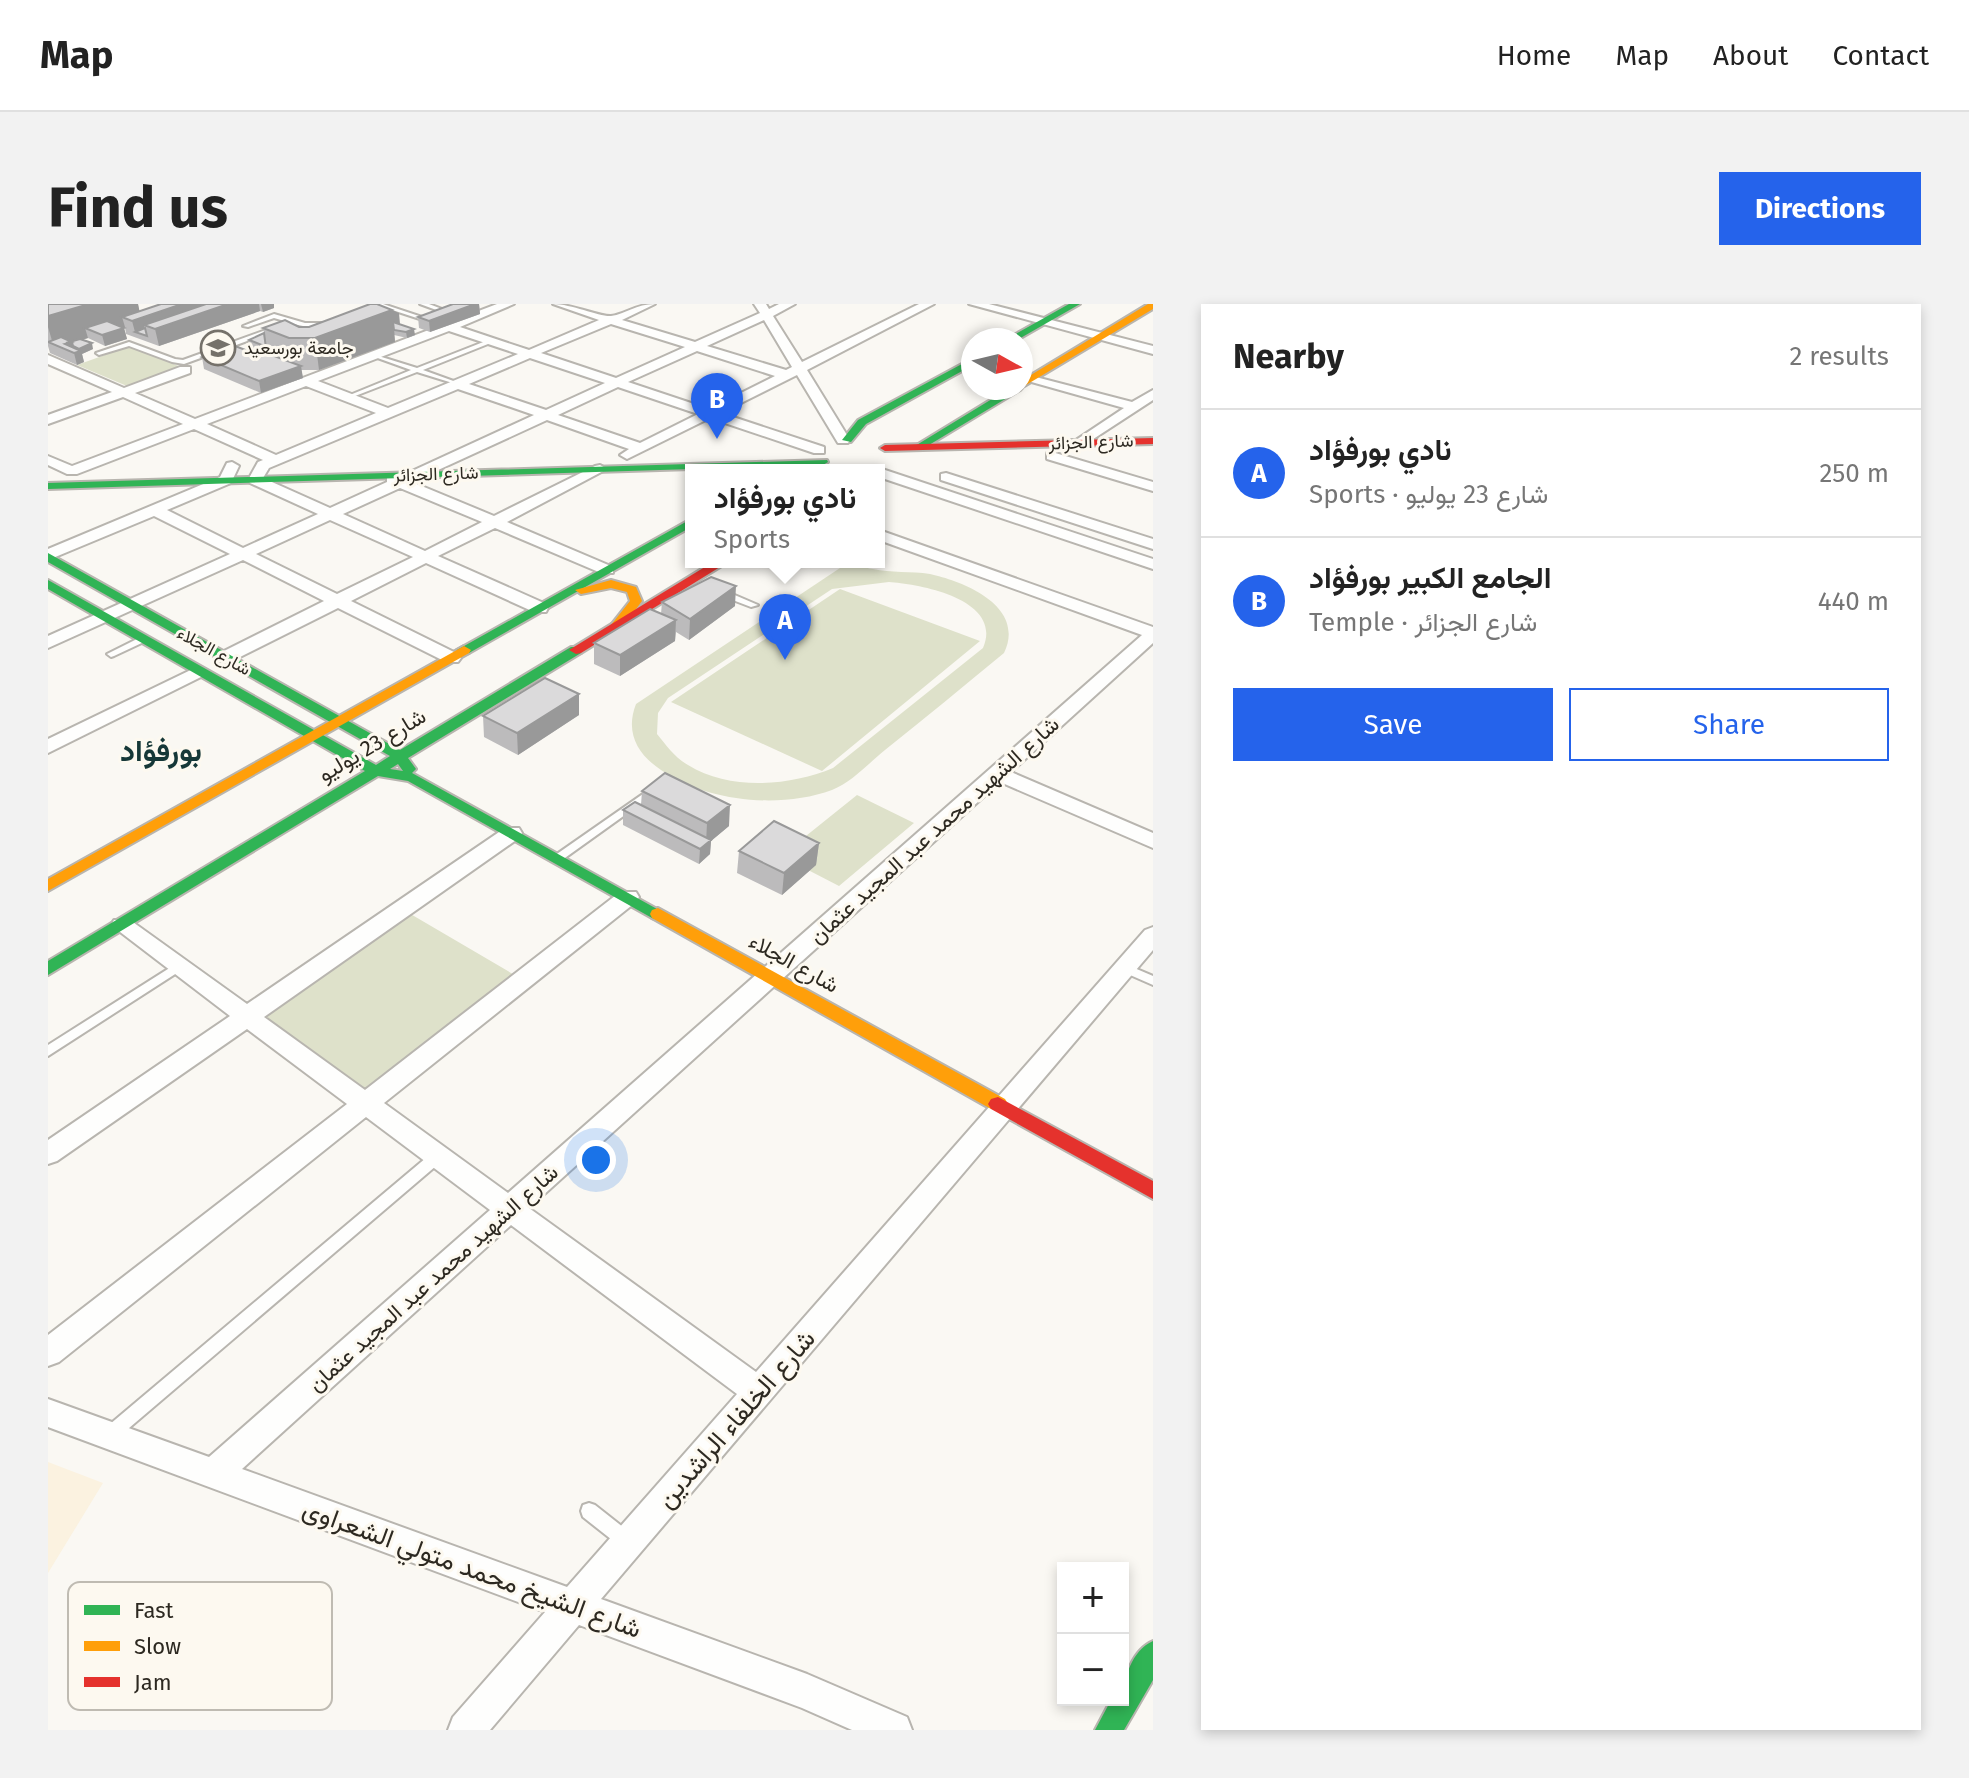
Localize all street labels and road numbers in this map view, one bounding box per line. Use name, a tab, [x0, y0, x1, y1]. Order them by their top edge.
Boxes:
street label: شارع الجزائر	[1047, 430, 1134, 456]
street label: شارع الجزائر	[392, 462, 479, 488]
street label: شارع الجلاء	[173, 622, 255, 681]
street label: شارع 23 يوليو	[313, 702, 431, 789]
street label: شارع الشهيد محمد عبد المجيد عثمان	[803, 710, 1065, 950]
street label: شارع الجلاء	[744, 927, 844, 1000]
street label: شارع الشهيد محمد عبد المجيد عثمان	[302, 1158, 564, 1398]
street label: شارع الخلفاء الراشدين	[650, 1324, 823, 1516]
street label: شارع الشيخ محمد متولي الشعراوى	[297, 1493, 646, 1649]

